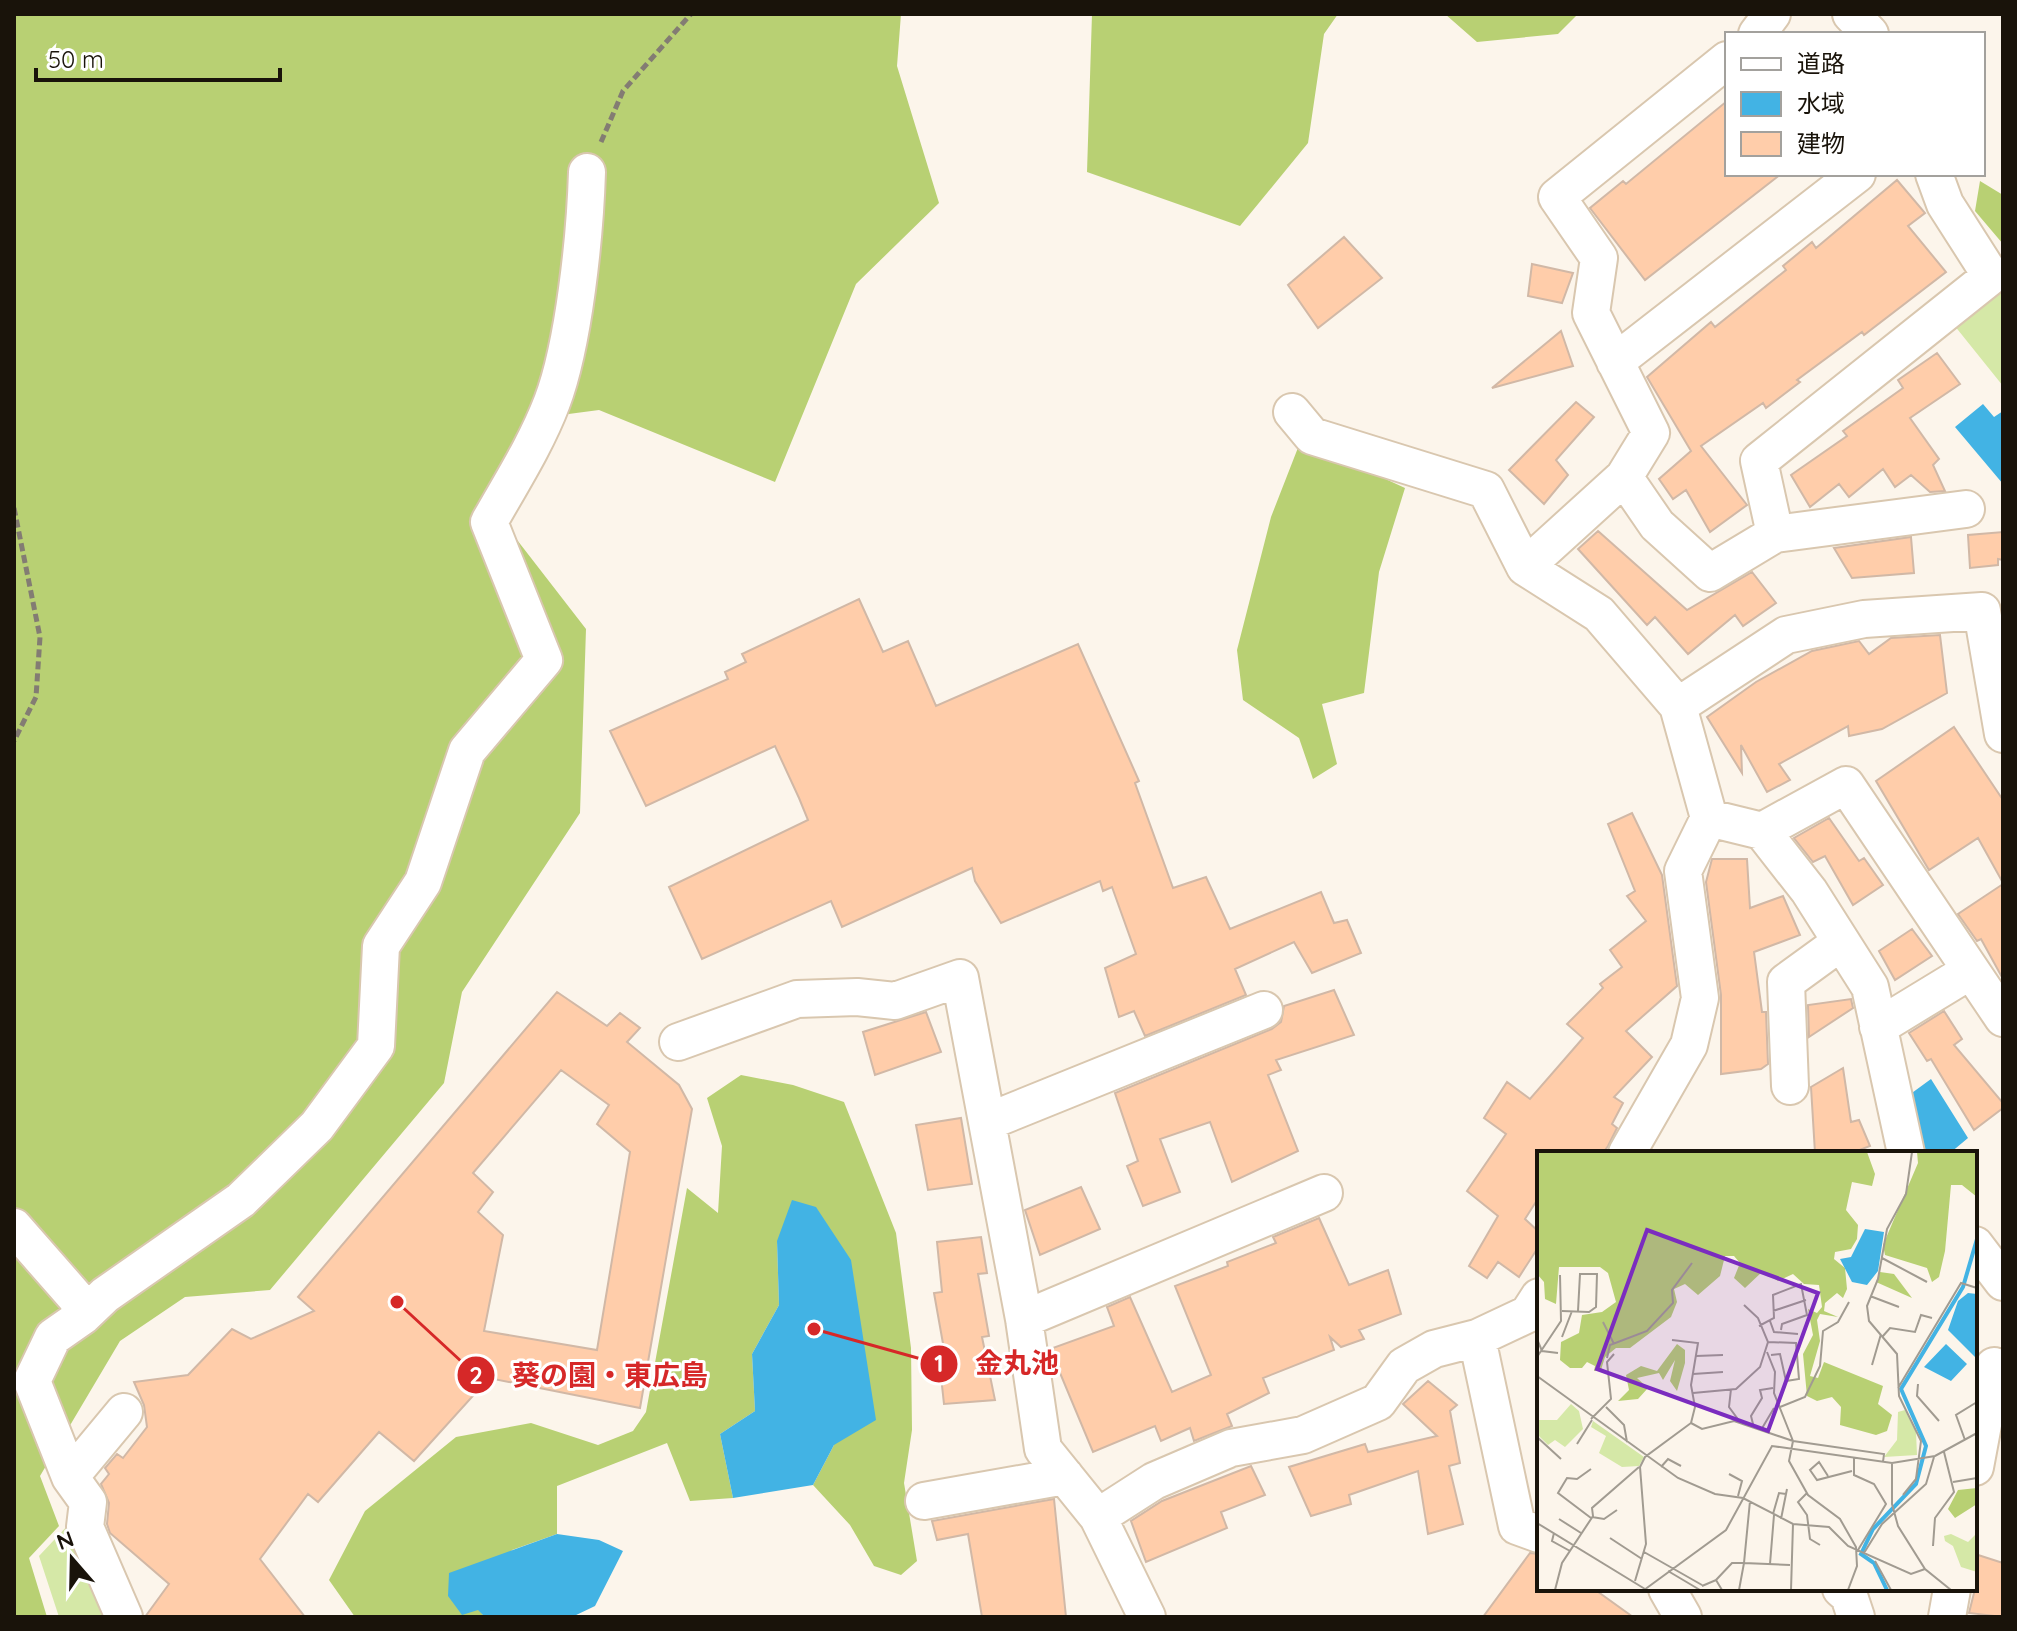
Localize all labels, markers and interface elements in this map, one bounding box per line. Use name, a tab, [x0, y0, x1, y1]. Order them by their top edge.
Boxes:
scale bar	[36, 32, 280, 82]
legend	[1725, 32, 1985, 176]
text: 50 m	[48, 44, 104, 74]
text: 道路	[1797, 48, 1845, 78]
text: 水域	[1797, 88, 1845, 118]
text: 建物	[1797, 128, 1845, 158]
inset map	[1537, 1151, 1977, 1591]
callout: 金丸池	[919, 1338, 1075, 1390]
text: 金丸池	[975, 1345, 1059, 1380]
text: 1	[934, 1348, 944, 1378]
callout: 葵の園・東広島	[456, 1349, 724, 1401]
text: 葵の園・東広島	[512, 1357, 708, 1392]
text: 2	[469, 1360, 483, 1390]
north arrow	[32, 1519, 112, 1599]
text: N	[53, 1524, 78, 1556]

